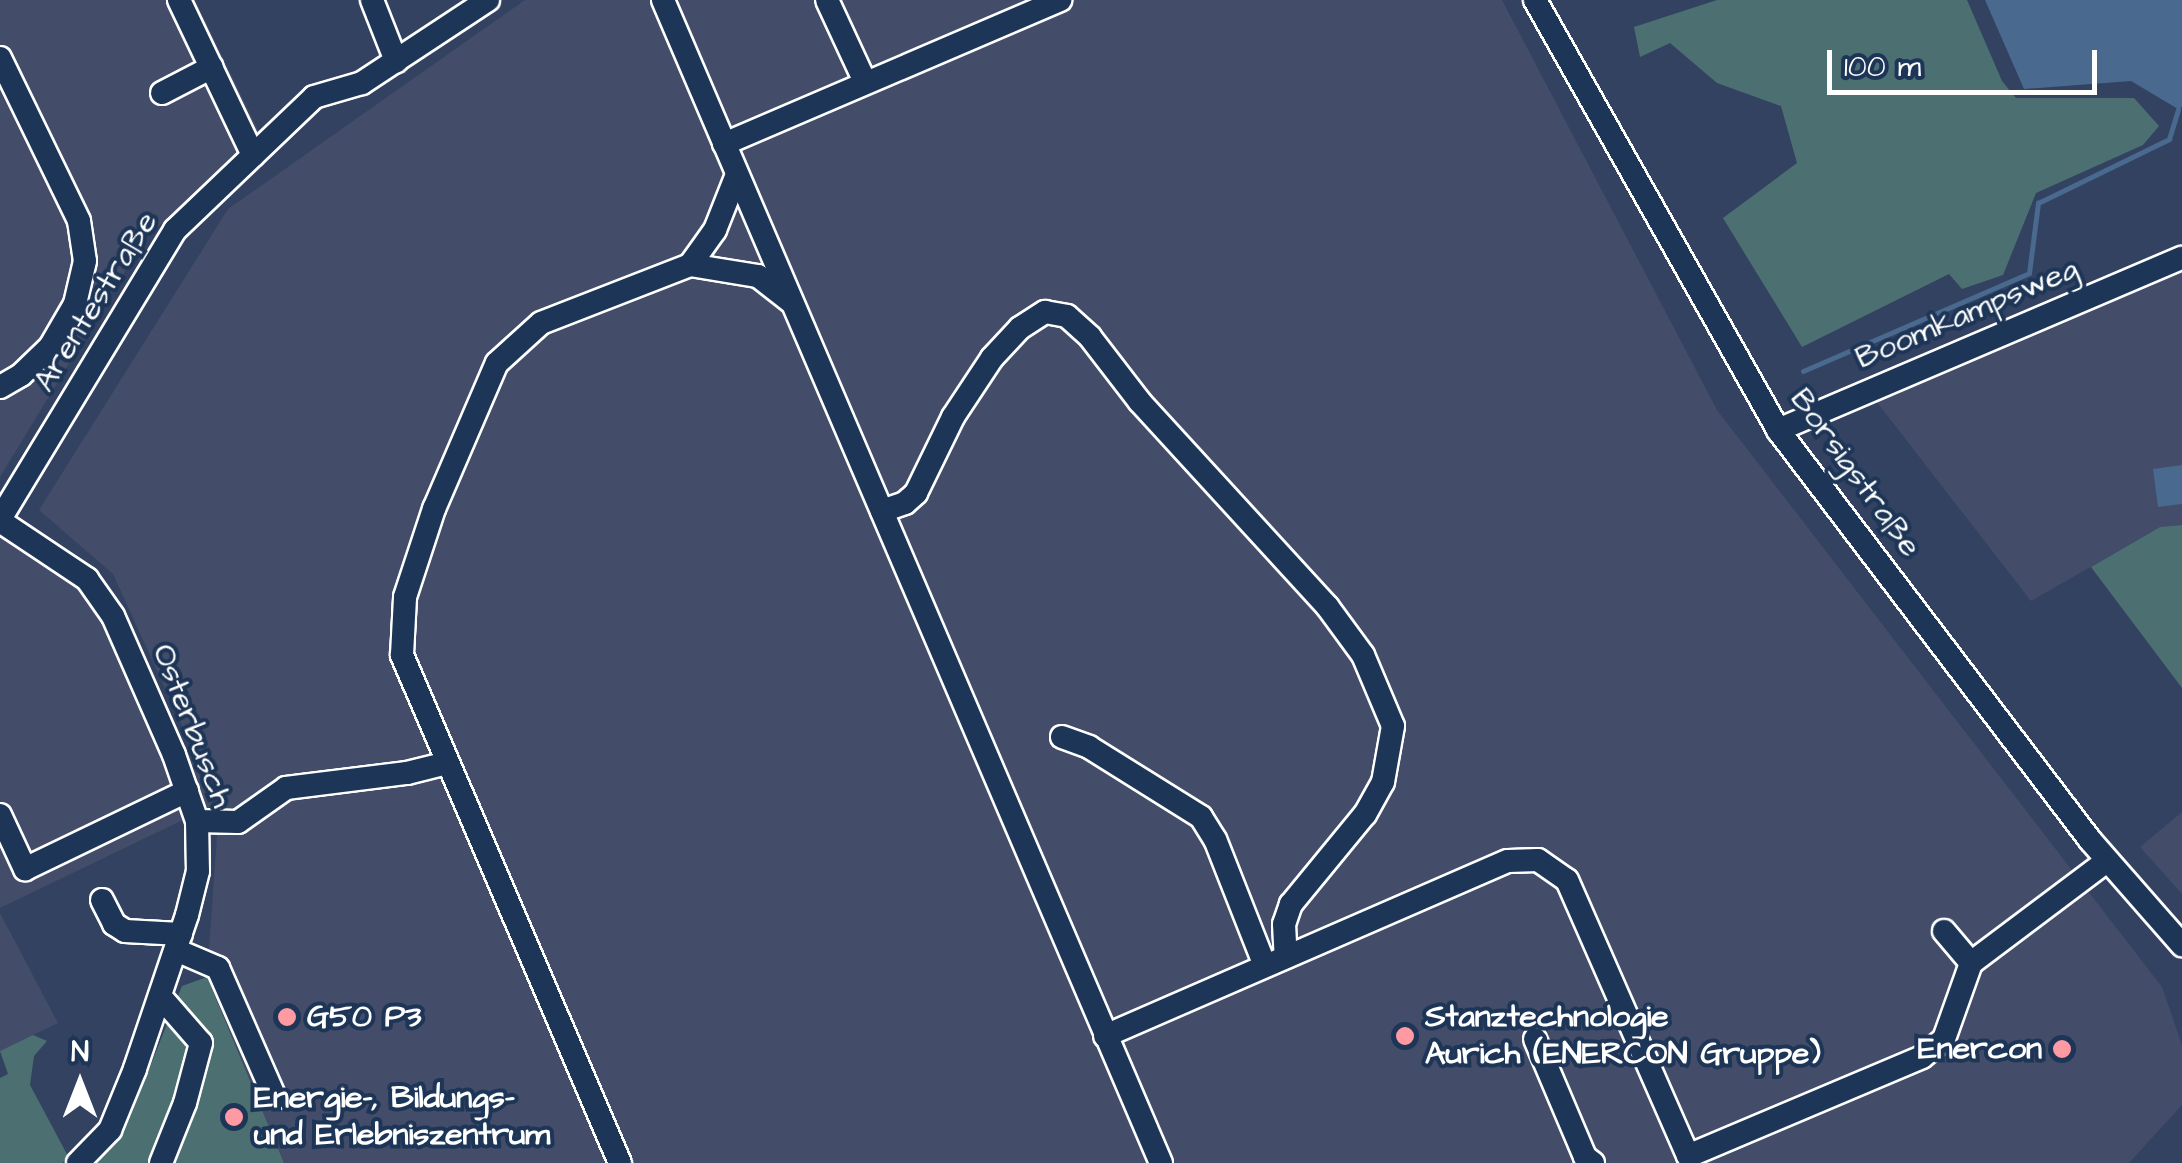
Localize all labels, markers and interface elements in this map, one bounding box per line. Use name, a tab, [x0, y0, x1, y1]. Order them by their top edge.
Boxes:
scale bar	[1832, 30, 2102, 92]
text: 100 m	[1844, 46, 1921, 88]
street label: Arentestraße	[25, 205, 167, 399]
street label: Boomkampsweg	[1850, 250, 2084, 378]
street label: Borsigstraße	[1781, 381, 1929, 565]
street label: Osterbusch	[143, 639, 241, 813]
place label: G50 P3	[307, 998, 422, 1036]
place label: Stanztechnologie Aurich (ENERCON Gruppe)	[1425, 999, 1821, 1074]
marker: G50 P3	[276, 1006, 298, 1028]
marker: Stanztechnologie Aurich (ENERCON Gruppe)	[1394, 1025, 1416, 1047]
place label: Enercon	[1918, 1030, 2042, 1068]
north arrow	[30, 1033, 130, 1133]
text: N	[71, 1033, 89, 1072]
marker: Enercon	[2051, 1038, 2073, 1060]
place label: Energie-, Bildungs- und Erlebniszentrum	[254, 1080, 550, 1155]
marker: Energie-, Bildungs- und Erlebniszentrum	[223, 1106, 245, 1128]

